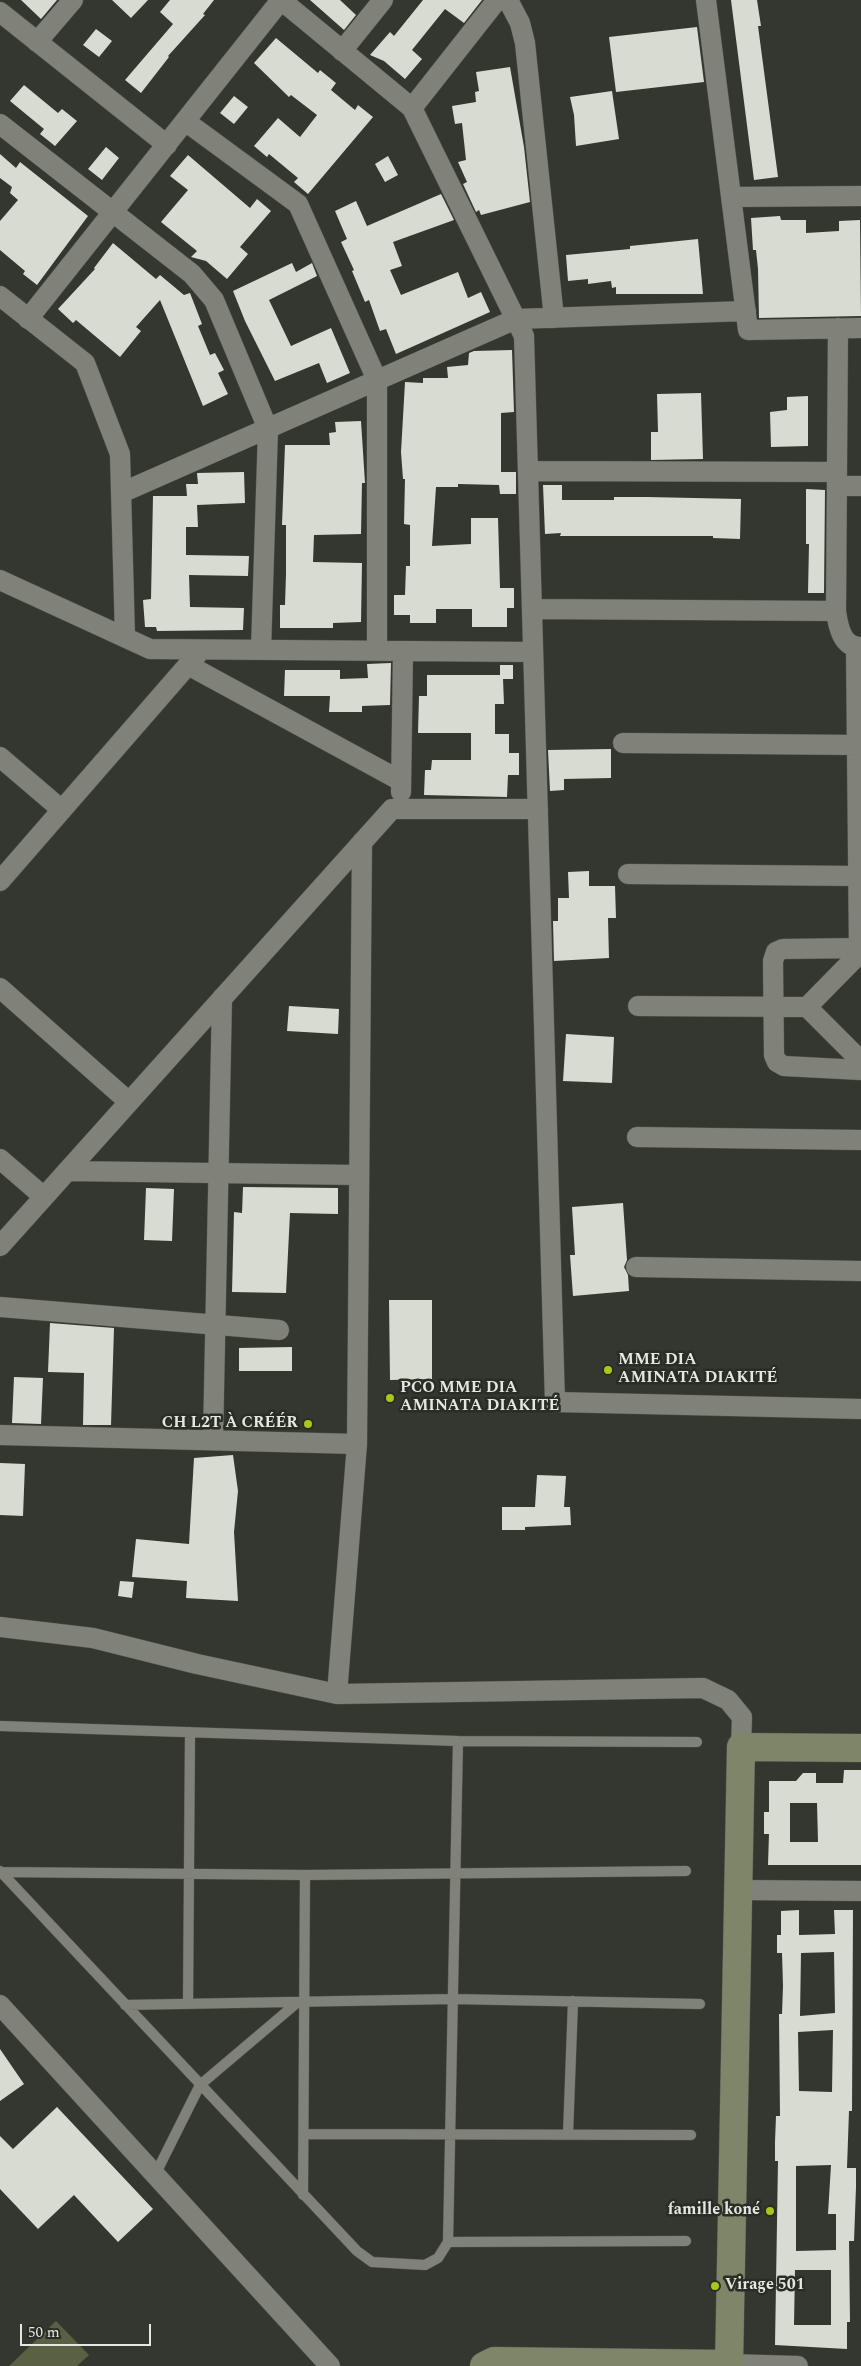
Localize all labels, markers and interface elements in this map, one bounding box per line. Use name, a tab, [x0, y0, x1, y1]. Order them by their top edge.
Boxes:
place label: MME DIA AMINATA DIAKITÉ	[618, 1351, 777, 1389]
marker: MME DIA AMINATA DIAKITÉ	[602, 1364, 614, 1376]
place label: PCO MME DIA AMINATA DIAKITÉ	[400, 1379, 559, 1417]
marker: PCO MME DIA AMINATA DIAKITÉ	[384, 1392, 396, 1404]
place label: CH L2T À CRÉÉR	[162, 1414, 298, 1434]
marker: CH L2T À CRÉÉR	[302, 1418, 314, 1430]
place label: famille koné	[668, 2201, 760, 2221]
marker: famille koné	[764, 2205, 776, 2217]
place label: Virage 501	[725, 2276, 805, 2296]
marker: Virage 501	[709, 2280, 721, 2292]
scale bar	[22, 2314, 154, 2346]
text: 50 m	[28, 2321, 60, 2344]

